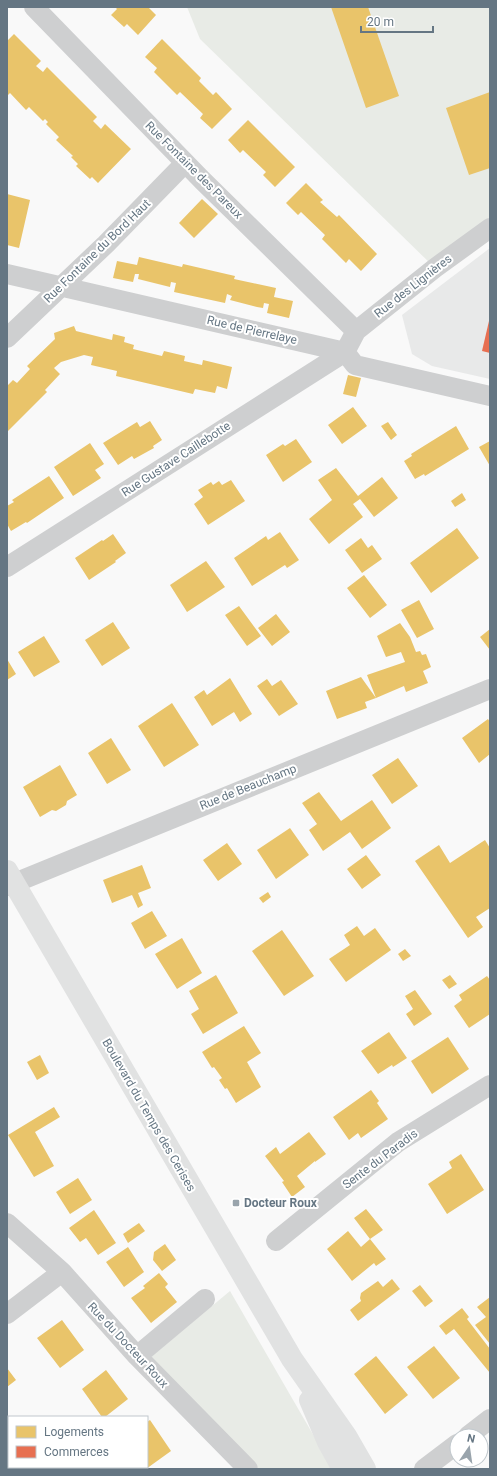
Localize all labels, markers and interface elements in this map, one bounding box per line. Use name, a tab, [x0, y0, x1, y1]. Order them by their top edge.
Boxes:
scale bar	[361, 8, 433, 34]
text: 20 m	[367, 15, 394, 29]
street label: Rue Fontaine des Pareux	[142, 118, 246, 222]
street label: Rue Fontaine du Bord Haut	[41, 196, 153, 306]
street label: Rue des Lignières	[372, 251, 454, 321]
street label: Rue de Pierrelaye	[206, 313, 298, 347]
street label: Rue Gustave Caillebotte	[119, 419, 233, 499]
street label: Rue de Beauchamp	[198, 761, 299, 813]
street label: Boulevard du Temps des Cerises	[99, 1036, 199, 1194]
street label: Sente du Paradis	[340, 1126, 420, 1192]
place label: Docteur Roux	[244, 1196, 318, 1210]
marker: Docteur Roux	[231, 1198, 241, 1208]
street label: Rue du Docteur Roux	[85, 1299, 171, 1391]
legend	[8, 1416, 148, 1468]
text: Logements	[44, 1425, 104, 1439]
north arrow	[449, 1428, 489, 1468]
text: N	[466, 1432, 477, 1446]
text: Commerces	[44, 1445, 109, 1459]

